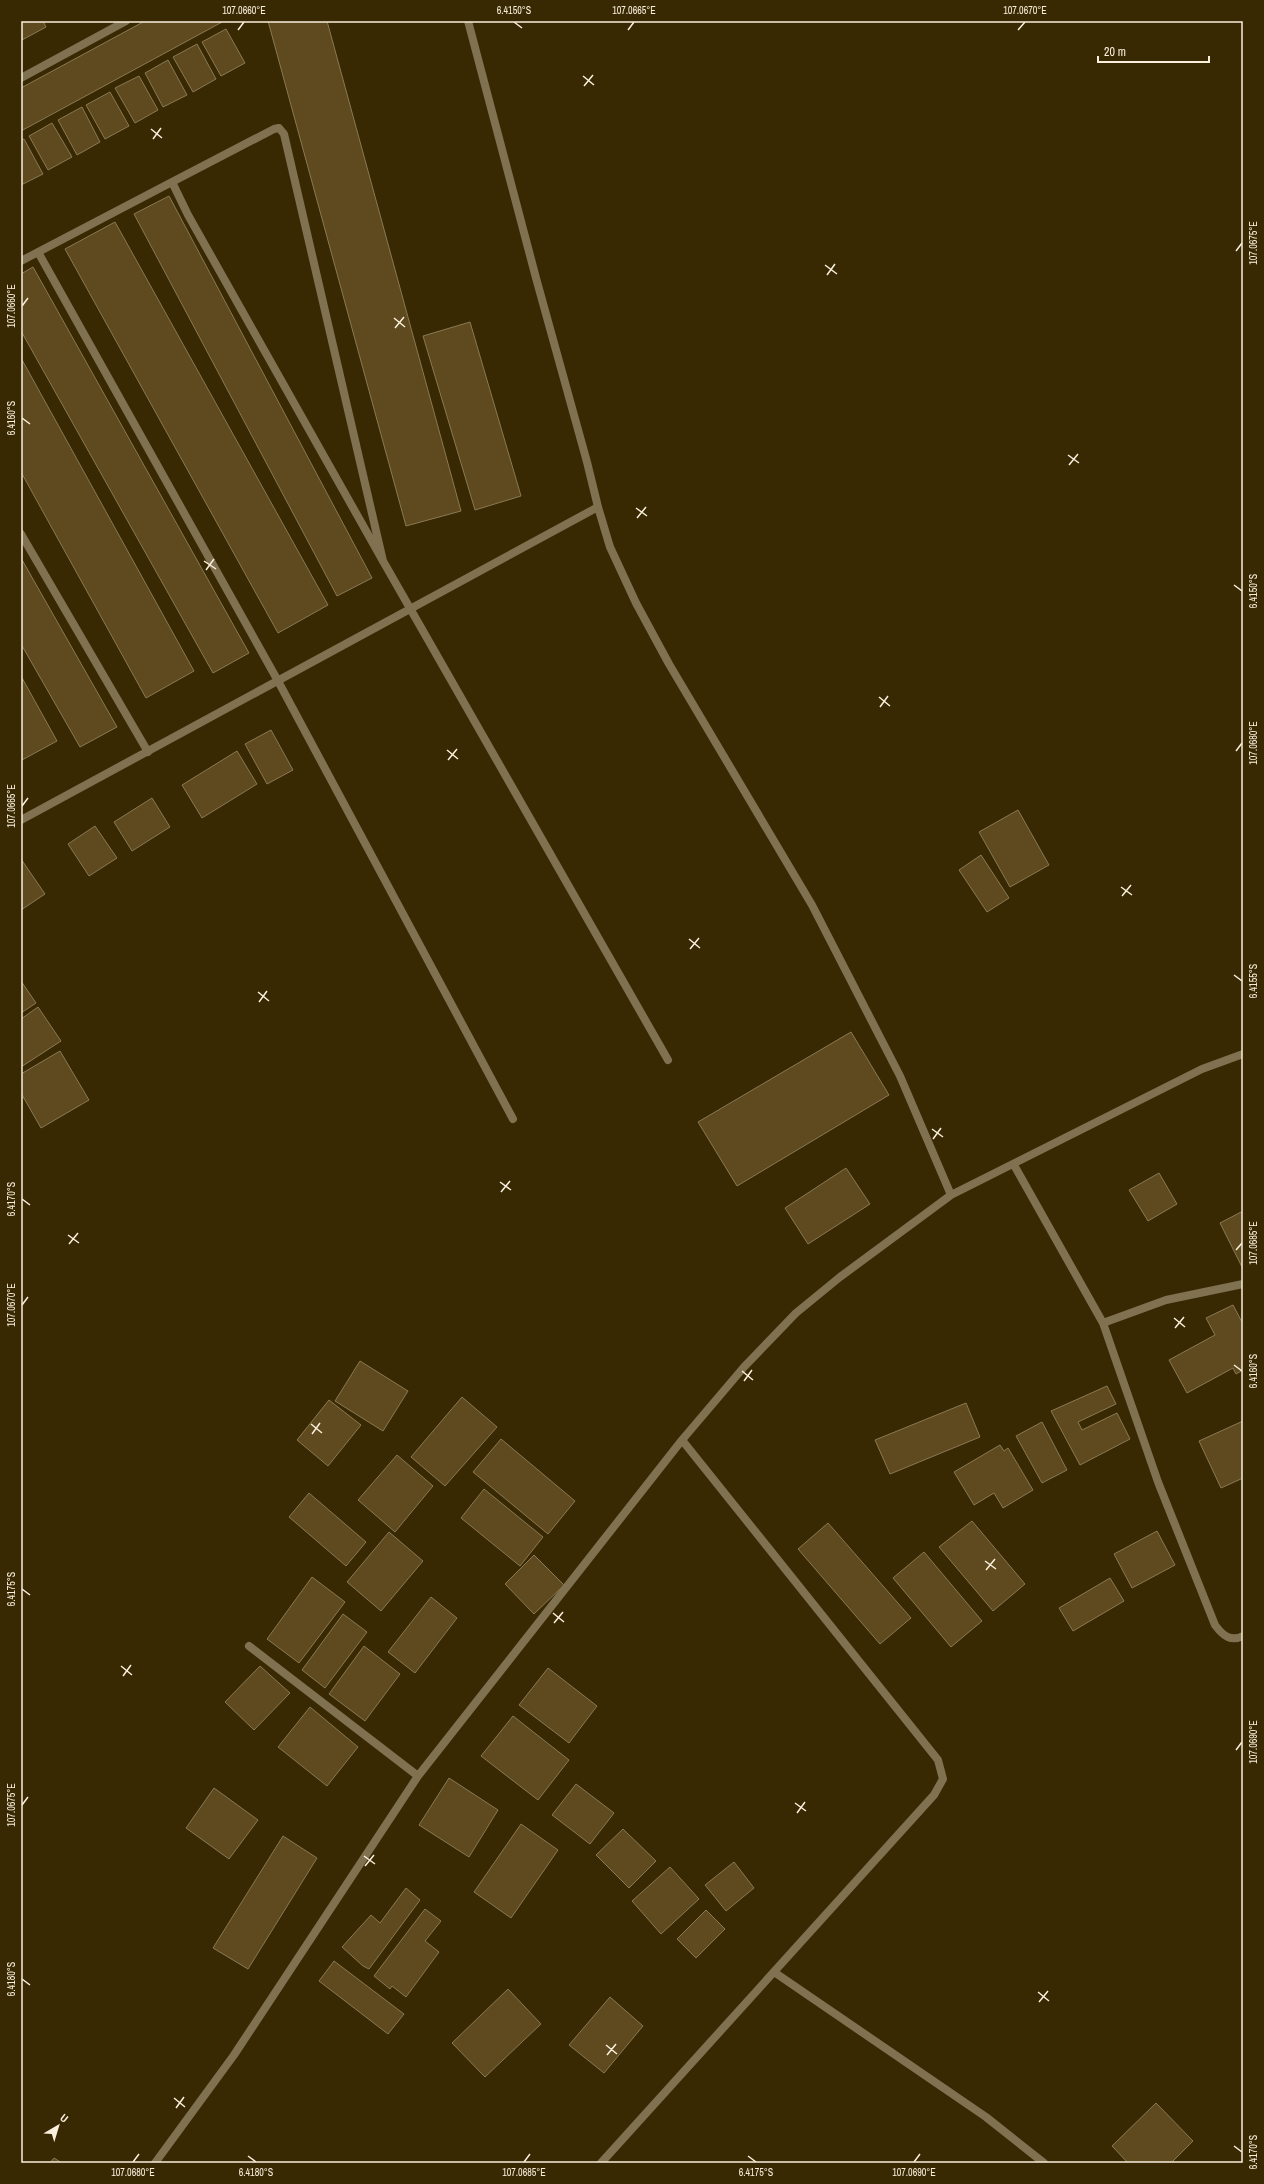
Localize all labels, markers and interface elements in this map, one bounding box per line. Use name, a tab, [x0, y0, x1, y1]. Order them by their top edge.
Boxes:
text: 107.0660°E	[222, 4, 266, 17]
text: 6.4150°S	[497, 4, 532, 17]
text: 107.0665°E	[612, 4, 656, 17]
text: 107.0670°E	[1003, 4, 1047, 17]
scale bar	[1098, 38, 1209, 64]
text: 20 m	[1104, 44, 1126, 60]
text: 107.0675°E	[1247, 221, 1260, 265]
text: 107.0660°E	[5, 284, 18, 328]
text: 6.4160°S	[5, 400, 18, 435]
text: 6.4150°S	[1247, 573, 1260, 608]
text: 107.0680°E	[1247, 721, 1260, 765]
text: 107.0665°E	[5, 784, 18, 828]
text: 6.4155°S	[1247, 963, 1260, 998]
text: 6.4170°S	[5, 1181, 18, 1216]
text: 107.0685°E	[1247, 1221, 1260, 1265]
text: 107.0670°E	[5, 1283, 18, 1327]
text: 6.4160°S	[1247, 1353, 1260, 1388]
text: 6.4175°S	[5, 1571, 18, 1606]
text: 107.0690°E	[1247, 1720, 1260, 1764]
text: 107.0675°E	[5, 1783, 18, 1827]
text: 6.4180°S	[5, 1961, 18, 1996]
north arrow	[38, 2106, 78, 2146]
text: U	[57, 2111, 71, 2126]
text: 6.4170°S	[1247, 2134, 1260, 2169]
text: 107.0680°E	[111, 2166, 155, 2179]
text: 6.4180°S	[239, 2166, 274, 2179]
text: 107.0685°E	[502, 2166, 546, 2179]
text: 6.4175°S	[739, 2166, 774, 2179]
text: 107.0690°E	[892, 2166, 936, 2179]

